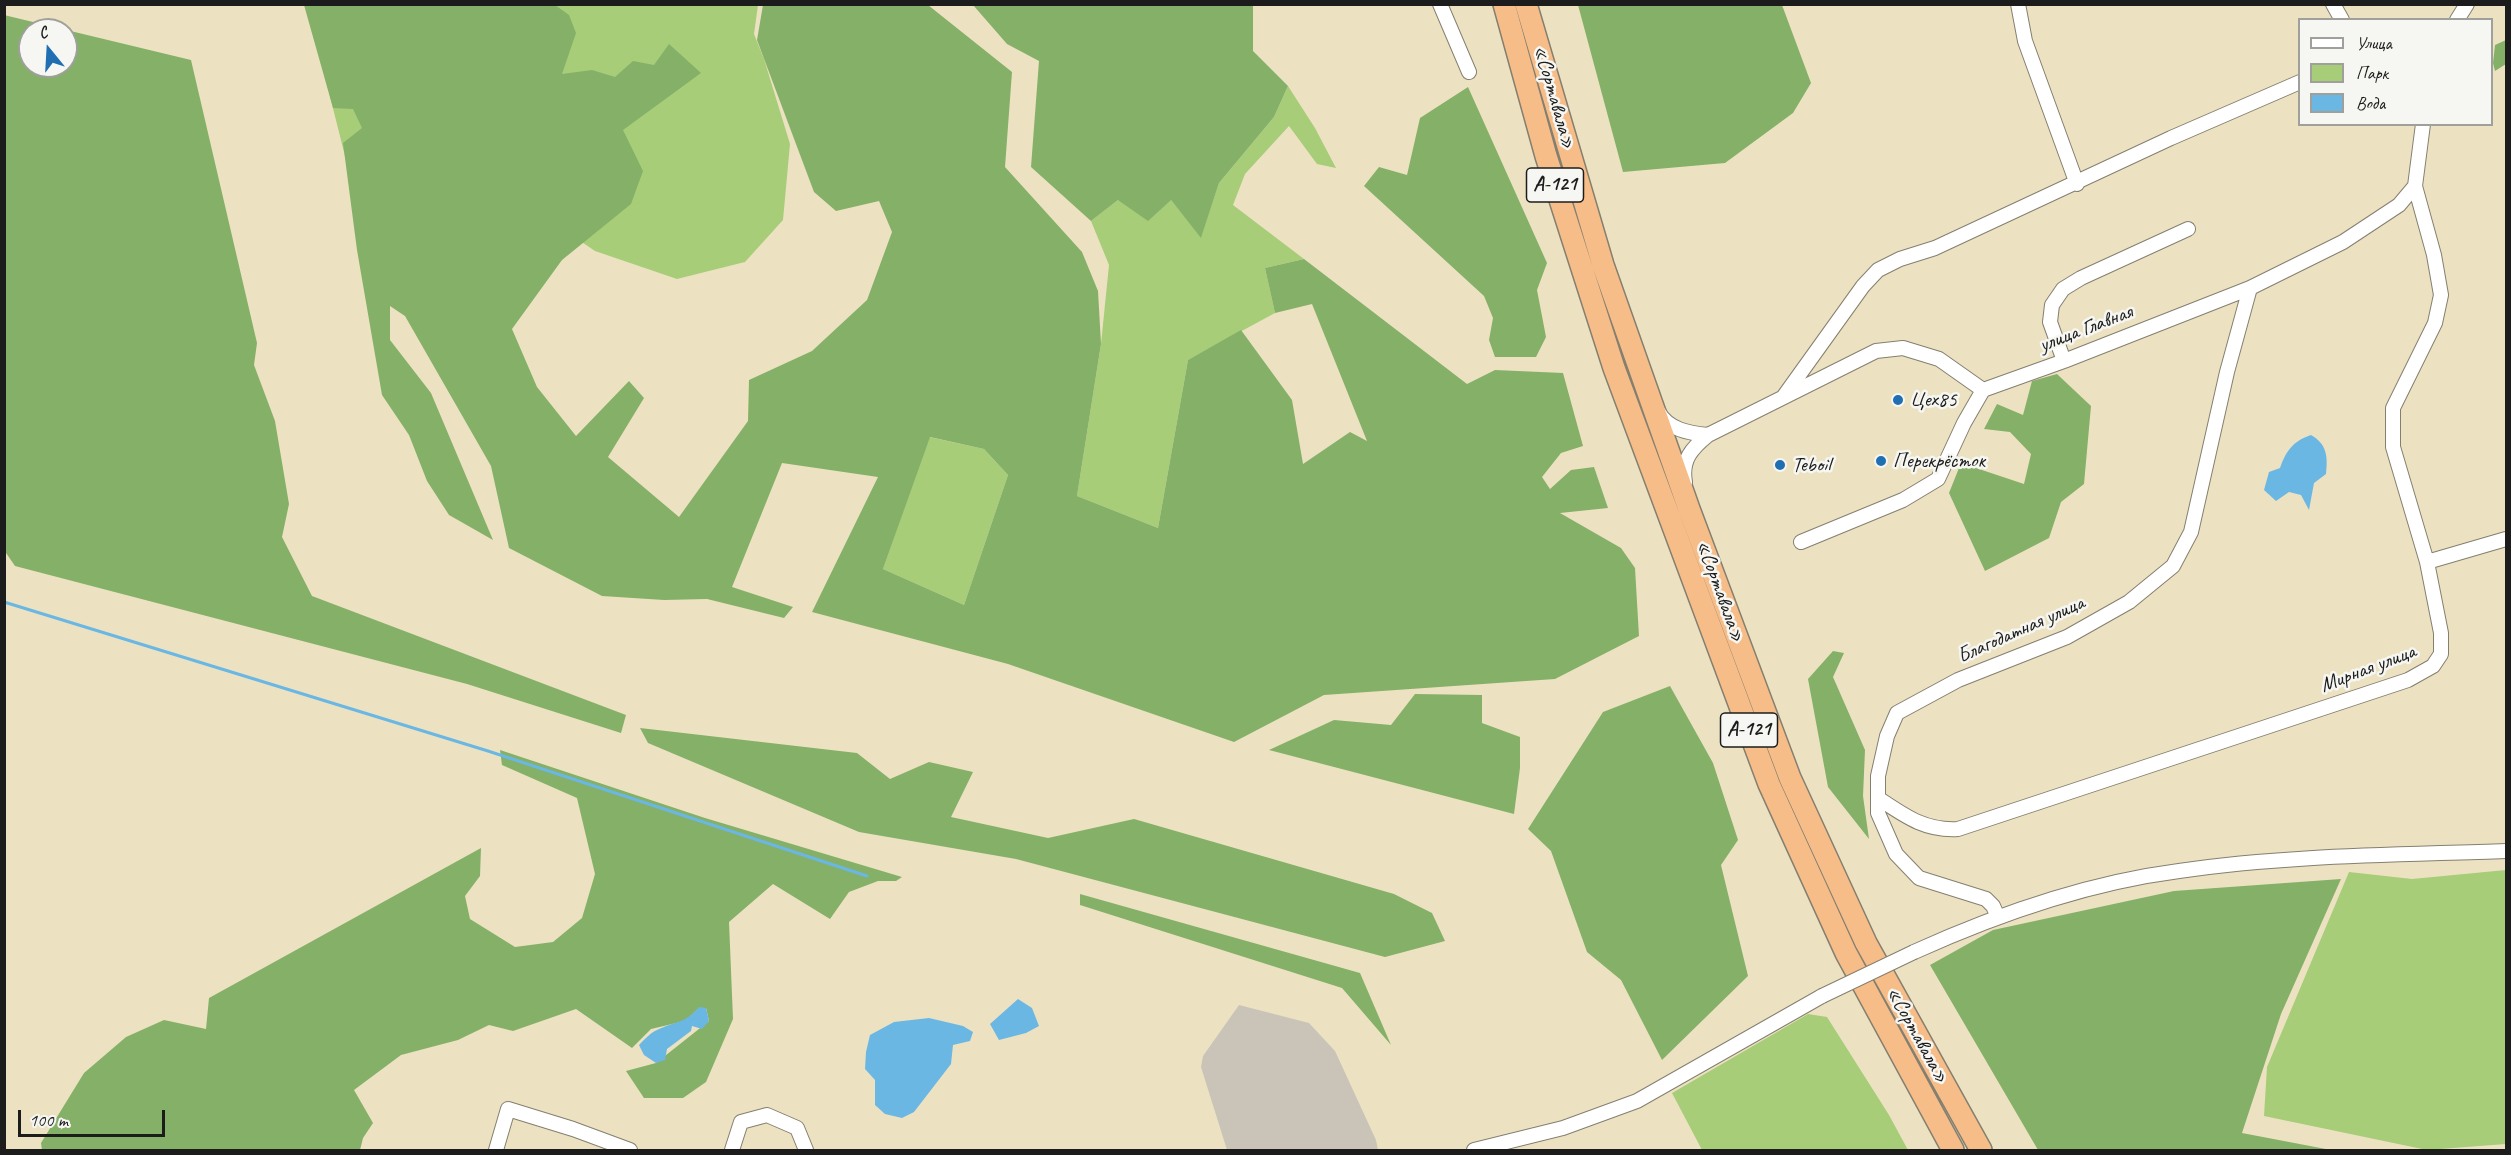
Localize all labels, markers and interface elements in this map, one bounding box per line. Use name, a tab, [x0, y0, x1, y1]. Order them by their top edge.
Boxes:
north arrow	[18, 18, 78, 78]
legend	[2298, 18, 2493, 126]
text: С	[36, 22, 50, 44]
text: Улица	[2356, 32, 2392, 54]
street label: «Сортавала»	[1527, 42, 1581, 152]
text: Парк	[2356, 62, 2388, 84]
text: Вода	[2356, 92, 2385, 114]
road number: А-121	[1526, 168, 1584, 202]
street label: улица Главная	[2036, 300, 2136, 358]
place label: Цех85	[1910, 387, 1957, 413]
marker: Цех85	[1891, 393, 1905, 407]
place label: Перекрёсток	[1893, 448, 1985, 474]
place label: Teboil	[1792, 452, 1831, 478]
marker: Перекрёсток	[1874, 454, 1888, 468]
marker: Teboil	[1773, 458, 1787, 472]
street label: «Сортавала»	[1690, 537, 1750, 645]
street label: Благодатная улица	[1954, 591, 2088, 669]
street label: Мирная улица	[2317, 639, 2419, 699]
road number: А-121	[1720, 713, 1778, 747]
street label: «Сортавала»	[1880, 982, 1954, 1088]
scale bar	[21, 1098, 168, 1136]
text: 100 m	[29, 1109, 68, 1131]

